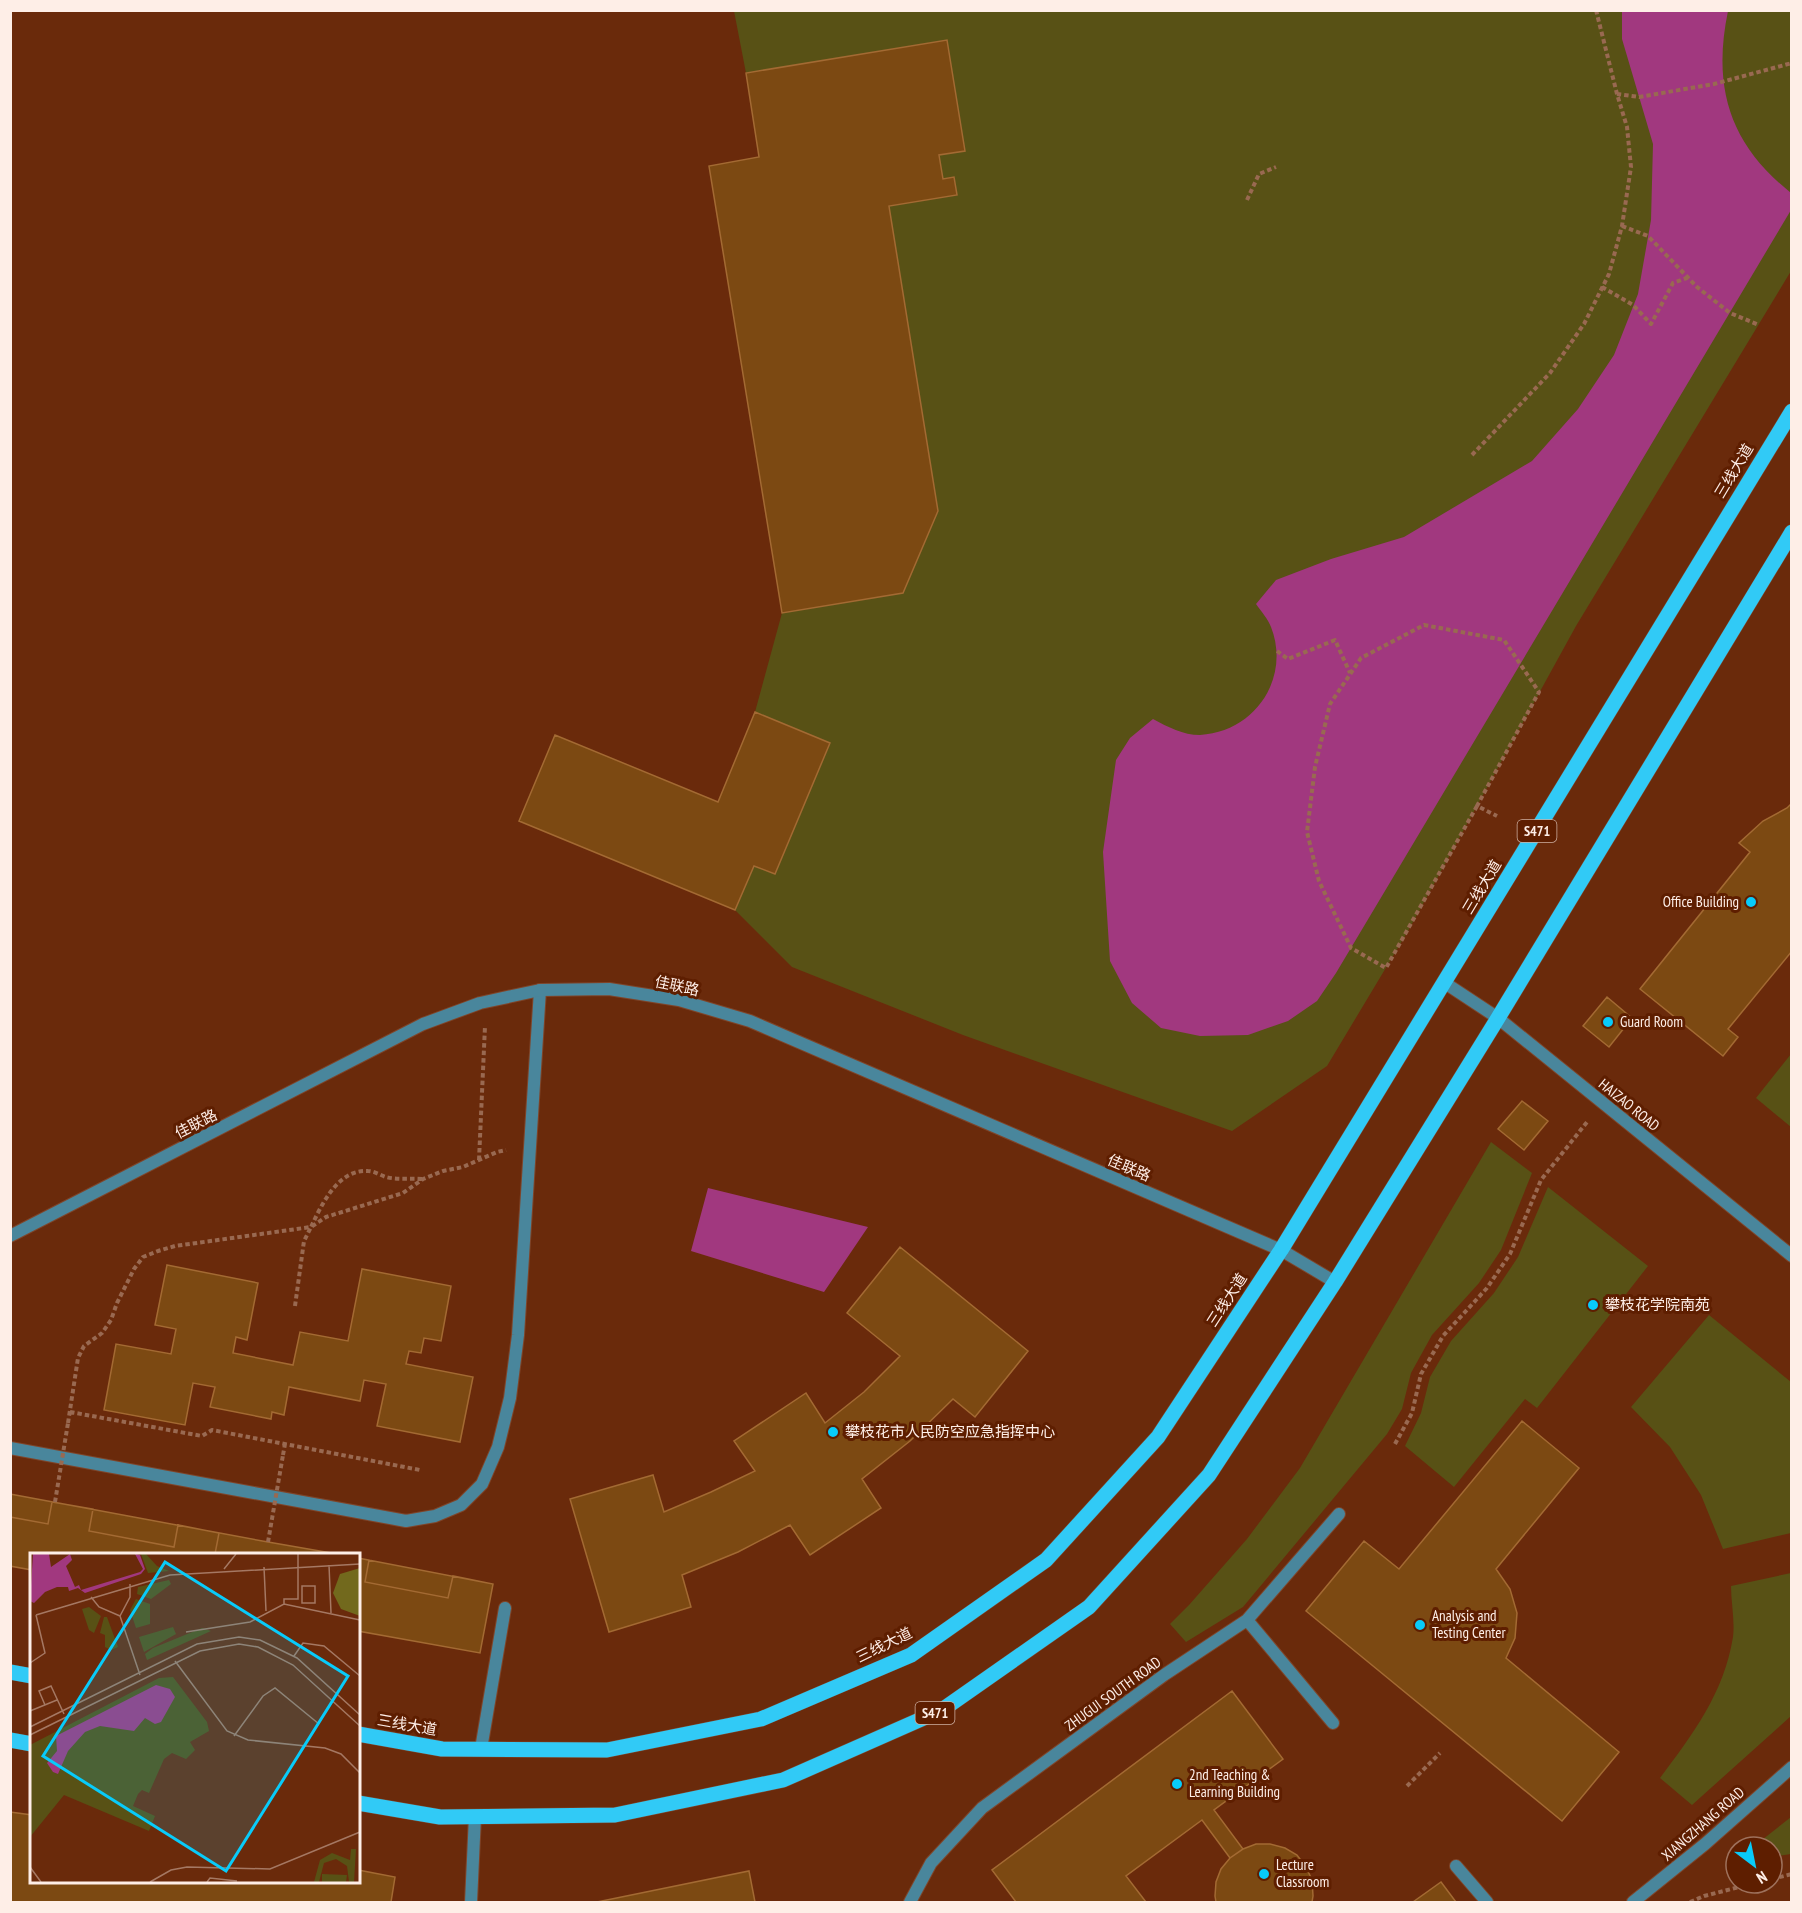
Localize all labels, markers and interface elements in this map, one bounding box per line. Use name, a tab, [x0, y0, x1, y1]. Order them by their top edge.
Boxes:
street label: 三线大道	[1710, 440, 1757, 501]
road number: S471	[1518, 820, 1556, 842]
street label: 三线大道	[1458, 856, 1505, 917]
place label: Office Building	[1663, 892, 1739, 911]
marker: Office Building	[1744, 895, 1758, 909]
street label: 佳联路	[653, 972, 701, 999]
place label: Guard Room	[1620, 1012, 1683, 1031]
marker: Guard Room	[1601, 1015, 1615, 1029]
street label: HAIZAO ROAD	[1595, 1074, 1664, 1135]
street label: 佳联路	[171, 1105, 220, 1142]
street label: 佳联路	[1105, 1150, 1154, 1185]
street label: 三线大道	[1202, 1269, 1251, 1330]
place label: 攀枝花学院南苑	[1605, 1295, 1710, 1314]
marker: 攀枝花学院南苑	[1586, 1298, 1600, 1312]
place label: 攀枝花市人民防空应急指挥中心	[845, 1422, 1055, 1441]
marker: 攀枝花市人民防空应急指挥中心	[826, 1425, 840, 1439]
inset map	[30, 1553, 360, 1883]
place label: Analysis and Testing Center	[1432, 1606, 1506, 1642]
marker: Analysis and Testing Center	[1413, 1618, 1427, 1632]
street label: 三线大道	[853, 1623, 915, 1666]
street label: ZHUGUI SOUTH ROAD	[1061, 1652, 1165, 1735]
road number: S471	[916, 1702, 954, 1724]
street label: 三线大道	[376, 1710, 438, 1739]
place label: 2nd Teaching & Learning Building	[1189, 1765, 1280, 1801]
marker: 2nd Teaching & Learning Building	[1170, 1777, 1184, 1791]
street label: XIANGZHANG ROAD	[1657, 1782, 1748, 1865]
north arrow	[1724, 1835, 1784, 1895]
place label: Lecture Classroom	[1276, 1855, 1329, 1891]
marker: Lecture Classroom	[1257, 1867, 1271, 1881]
text: N	[1753, 1867, 1771, 1888]

